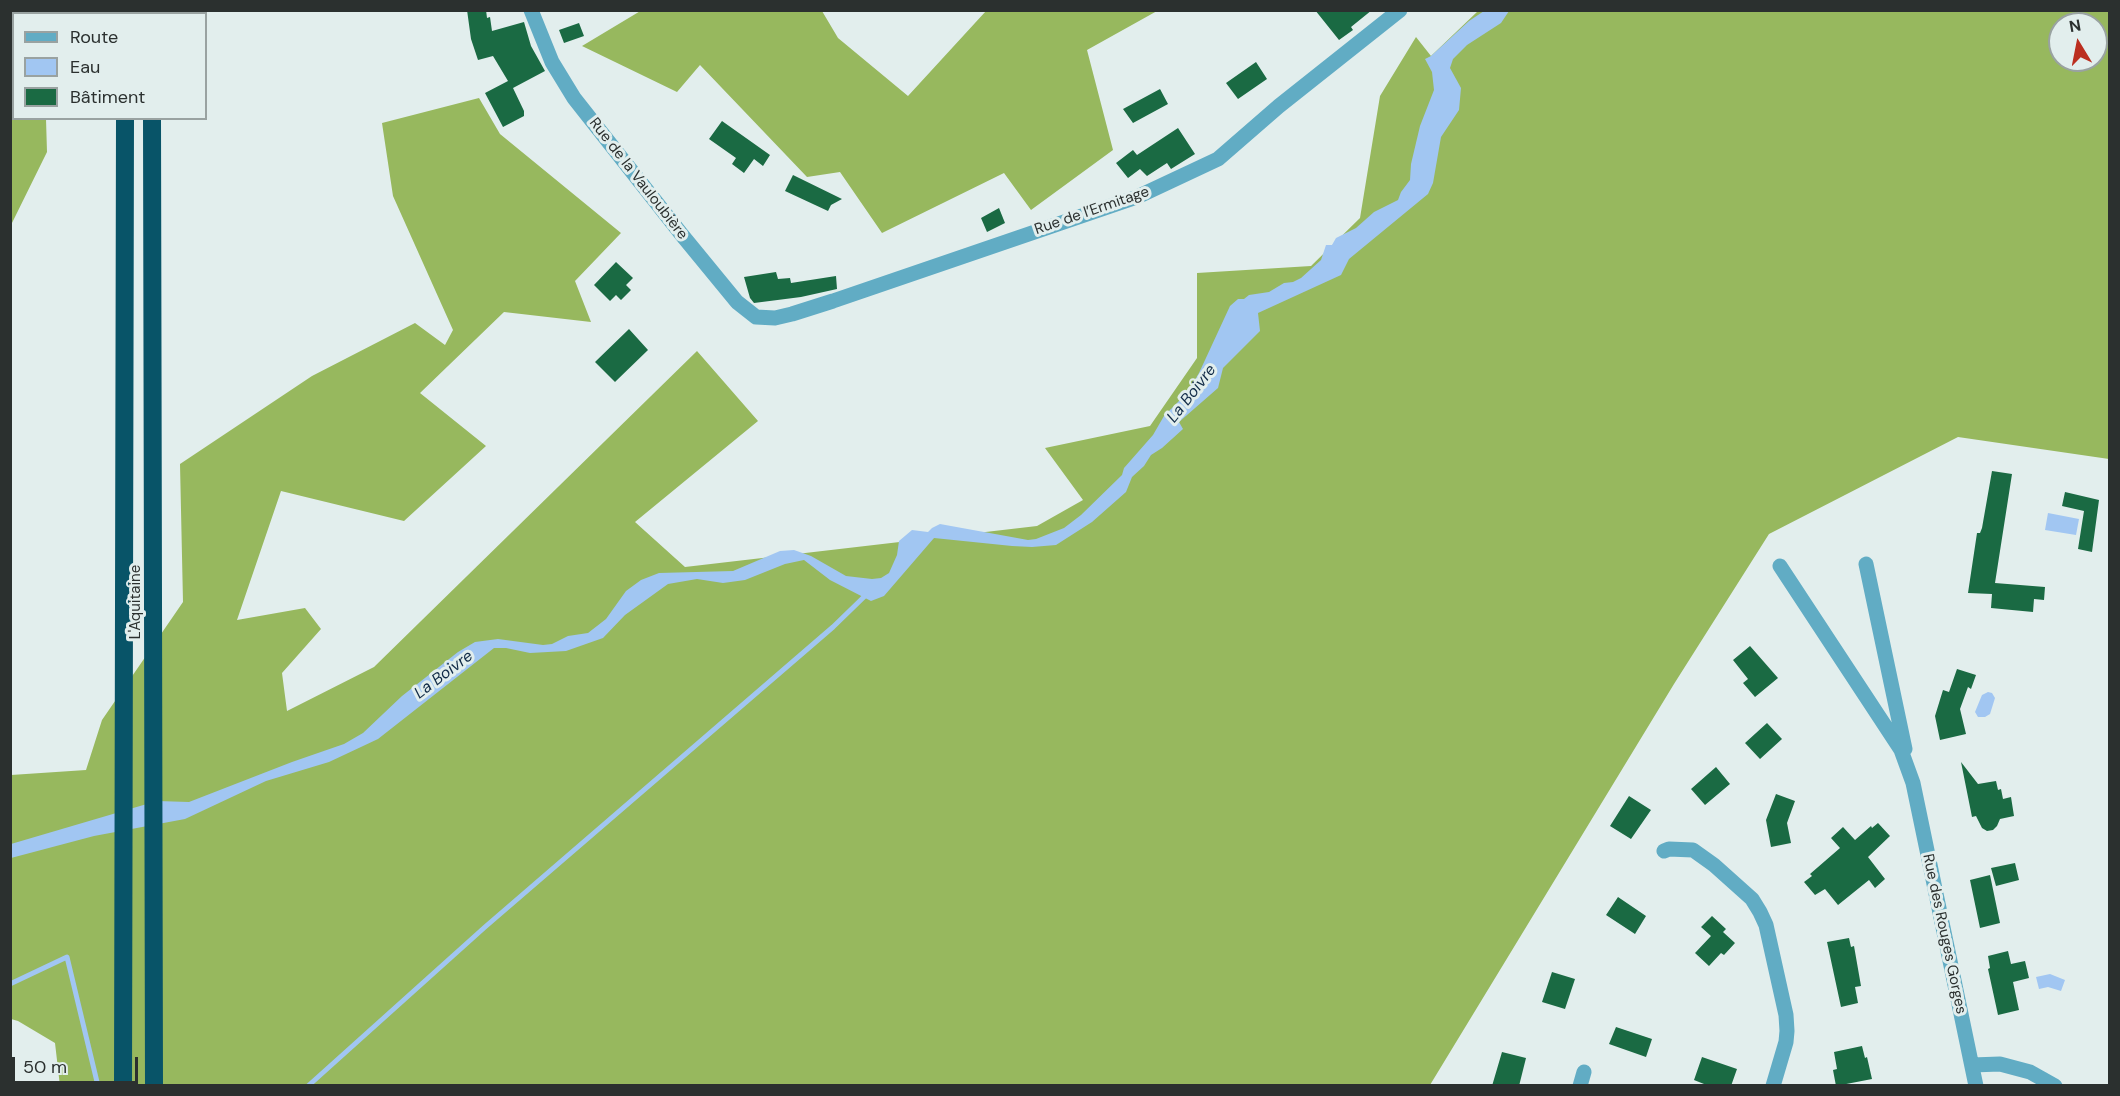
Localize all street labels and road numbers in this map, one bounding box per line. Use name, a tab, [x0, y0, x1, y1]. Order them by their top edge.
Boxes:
street label: Rue de la Vauloubière	[585, 115, 691, 243]
street label: Rue de l’Ermitage	[1032, 183, 1152, 239]
street label: L'Aquitaine	[127, 565, 145, 639]
street label: Rue des Rouges Gorges	[1918, 852, 1970, 1016]

